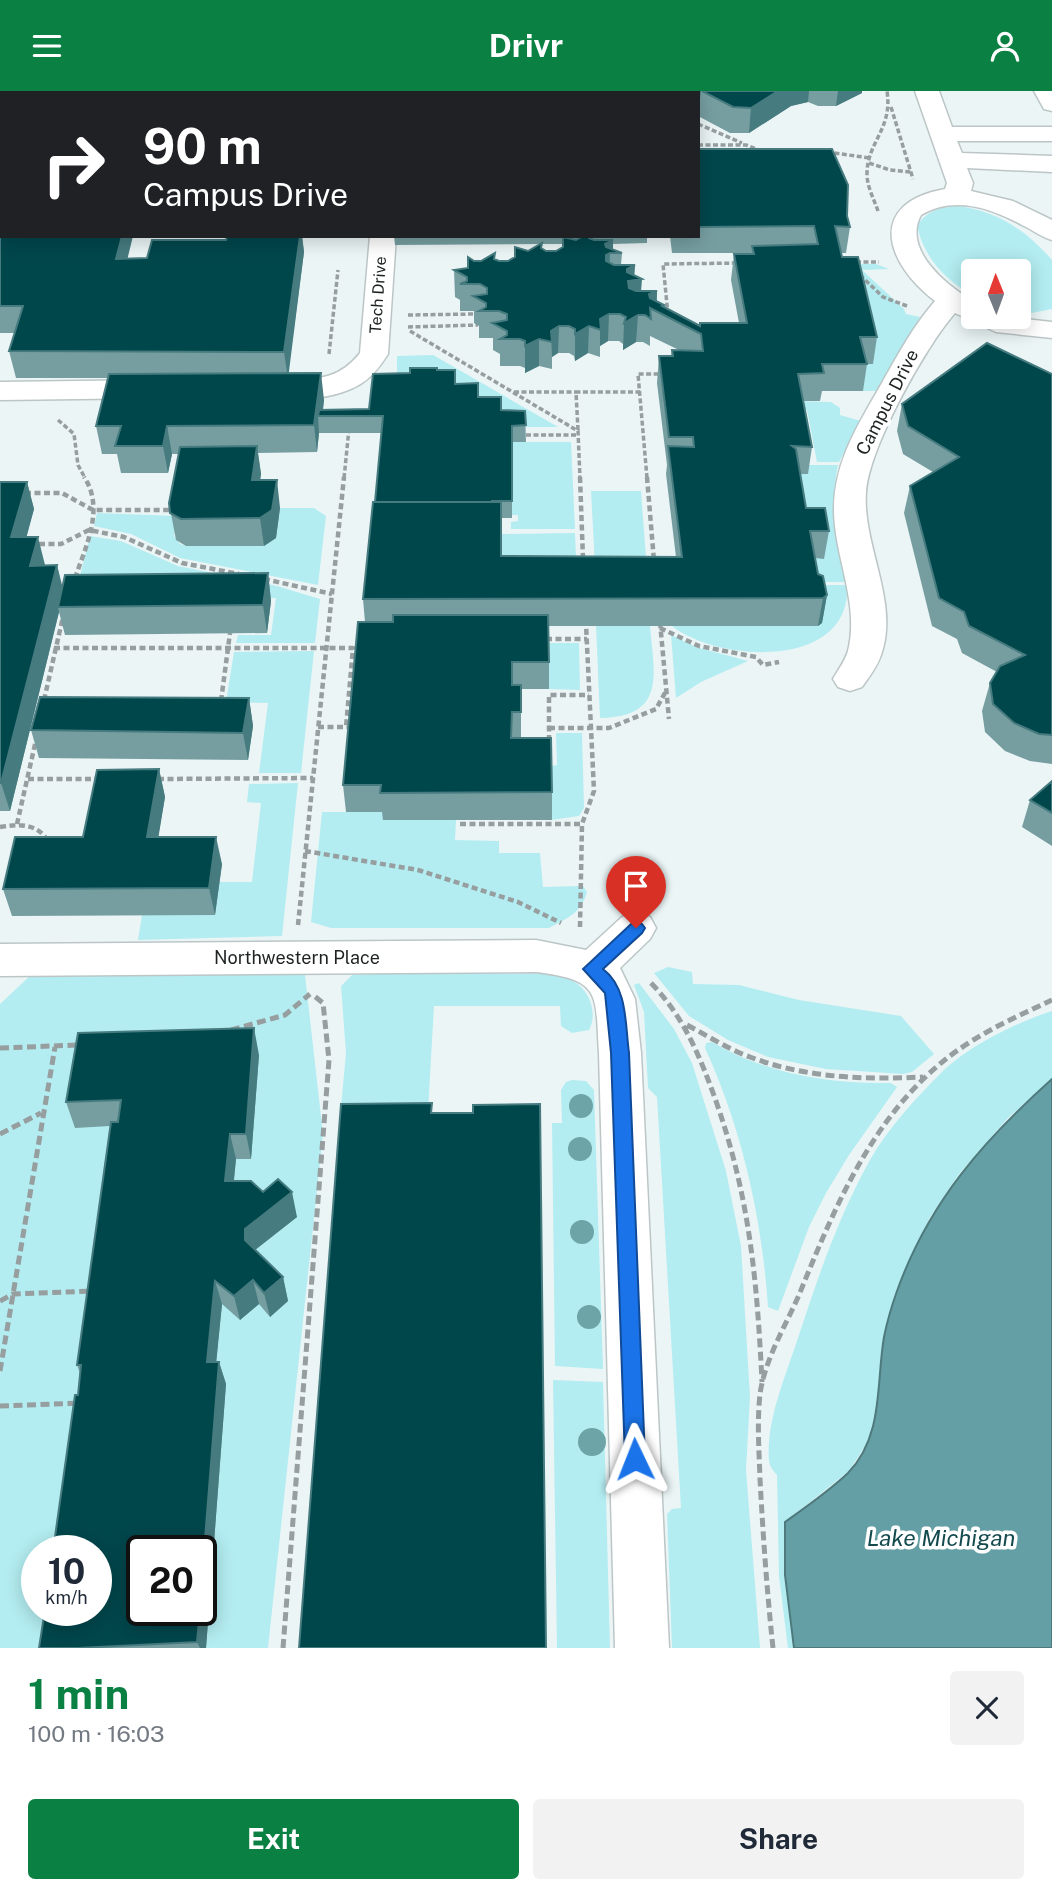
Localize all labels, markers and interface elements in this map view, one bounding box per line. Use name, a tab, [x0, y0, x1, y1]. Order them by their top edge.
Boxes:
icon: menu	[28, 27, 66, 65]
text: Drivr	[489, 27, 563, 64]
icon: person	[986, 27, 1024, 65]
text: 90 m	[143, 117, 262, 175]
icon: right	[28, 119, 119, 210]
text: Campus Drive	[143, 176, 348, 213]
street label: Tech Drive	[366, 256, 390, 334]
north arrow	[961, 259, 1031, 329]
map controls	[961, 259, 1031, 329]
street label: Campus Drive	[851, 346, 923, 458]
pin	[606, 856, 666, 928]
icon: arrive	[617, 867, 655, 905]
street label: Northwestern Place	[214, 947, 380, 968]
position arrow	[598, 1422, 672, 1496]
water label: Lake Michigan	[867, 1524, 1015, 1551]
speed limit sign: 20	[126, 1535, 217, 1626]
text: 10	[48, 1551, 85, 1592]
text: km/h	[45, 1587, 88, 1608]
text: 1 min	[28, 1669, 129, 1718]
button: close	[950, 1671, 1024, 1745]
text: 100 m · 16:03	[28, 1720, 164, 1747]
button: Exit	[28, 1799, 519, 1879]
button: Share	[533, 1799, 1024, 1879]

